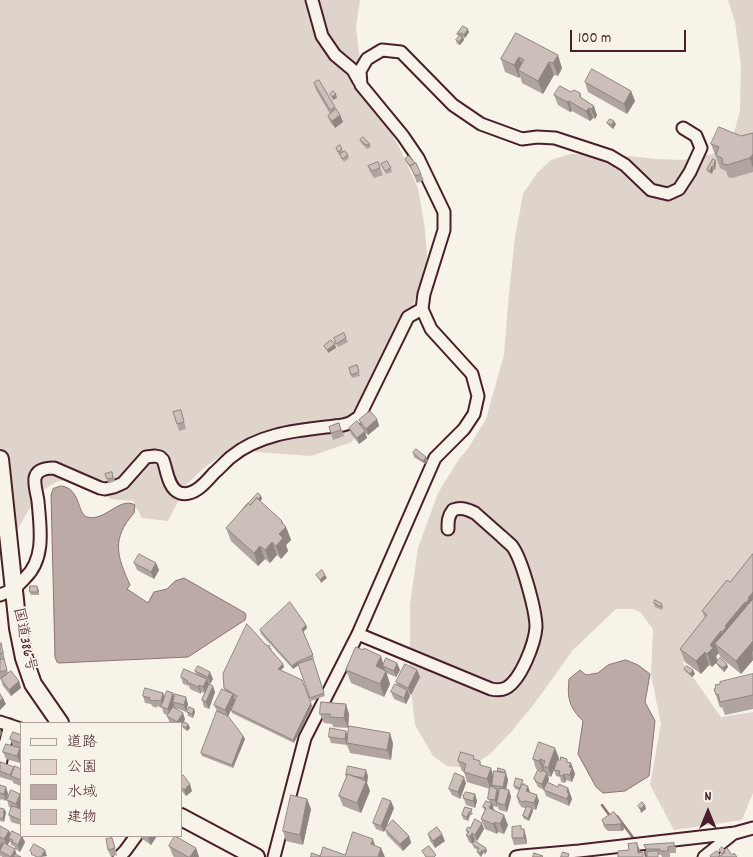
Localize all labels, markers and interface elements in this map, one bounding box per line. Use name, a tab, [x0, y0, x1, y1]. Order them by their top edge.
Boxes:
scale bar	[573, 20, 689, 52]
text: 100 m	[578, 28, 611, 50]
street label: 国道386号	[7, 606, 39, 674]
legend	[20, 722, 182, 837]
text: 道路	[67, 732, 97, 754]
text: 公園	[67, 757, 97, 779]
text: 水域	[67, 782, 97, 804]
north arrow	[683, 787, 733, 837]
text: N	[705, 787, 711, 807]
text: 建物	[67, 807, 97, 829]

